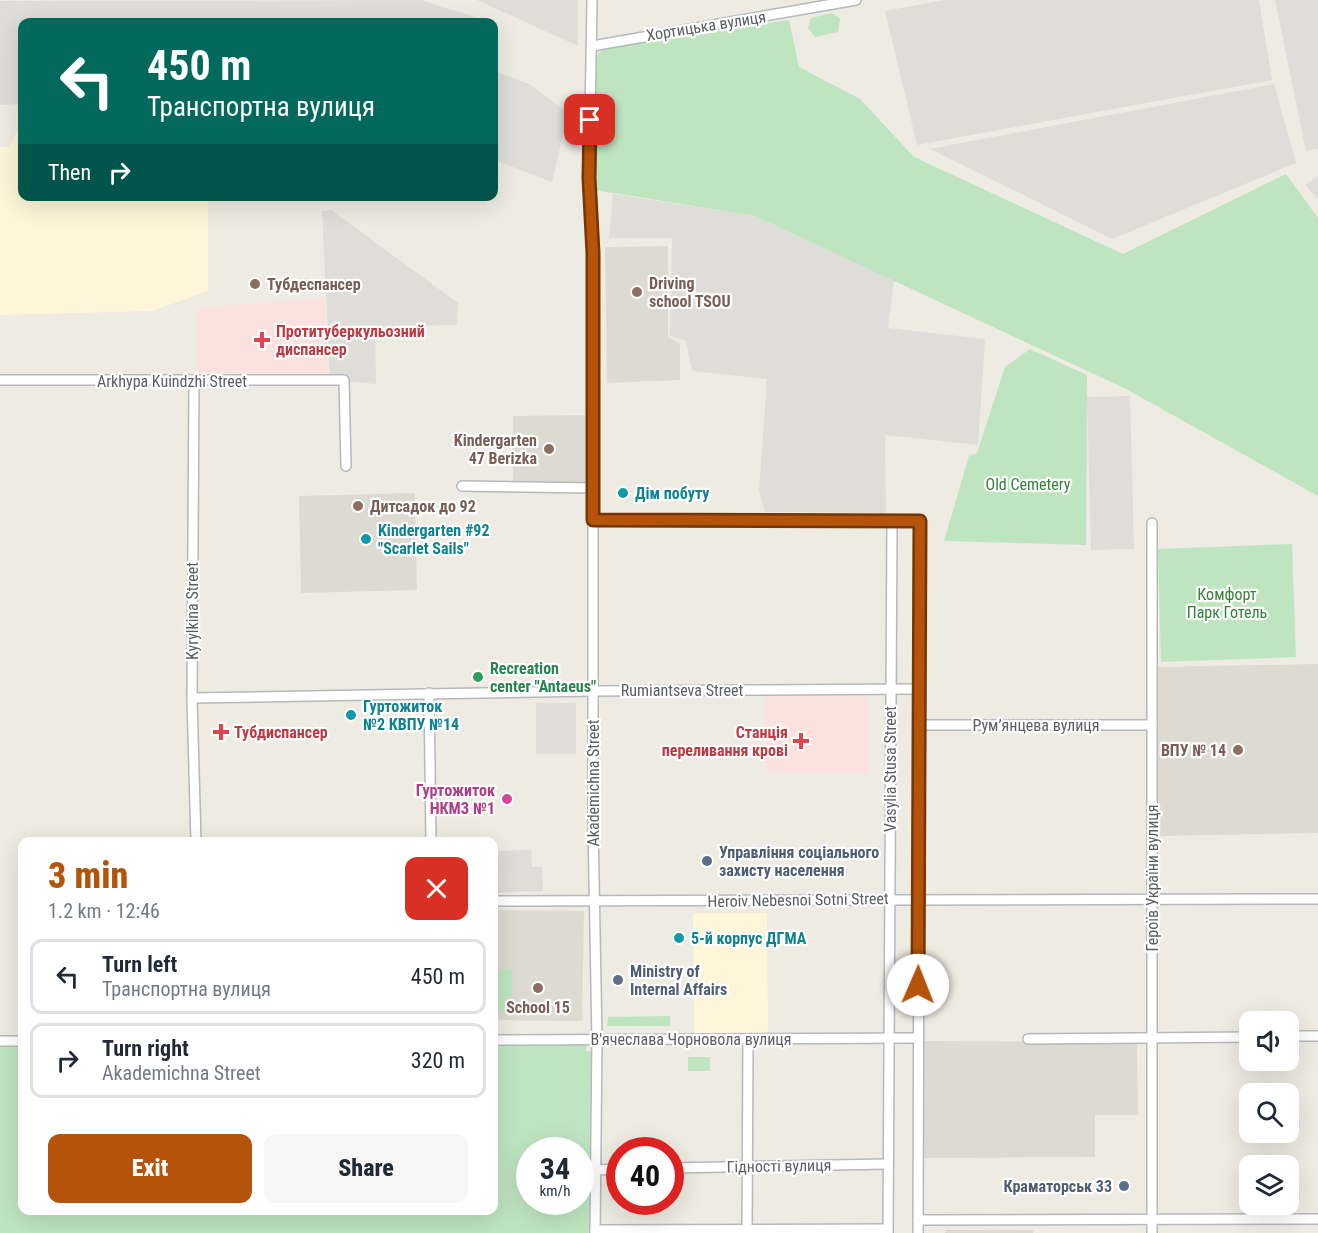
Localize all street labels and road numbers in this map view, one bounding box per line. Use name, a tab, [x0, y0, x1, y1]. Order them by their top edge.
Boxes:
street label: Хортицька вулиця	[645, 7, 767, 45]
street label: Arkhypa Kuindzhi Street	[97, 372, 247, 391]
street label: Kyrylkina Street	[183, 562, 202, 660]
street label: Rumiantseva Street	[621, 681, 743, 700]
street label: Vasylia Stusa Street	[881, 706, 900, 832]
street label: Рум’янцева вулиця	[972, 716, 1100, 735]
street label: Akademichna Street	[584, 719, 603, 846]
street label: Героїв України вулиця	[1143, 804, 1162, 952]
street label: Heroiv Nebesnoi Sotni Street	[707, 889, 889, 911]
street label: В'ячеслава Чорновола вулиця	[590, 1030, 792, 1049]
street label: Гідності вулиця	[727, 1156, 831, 1176]

